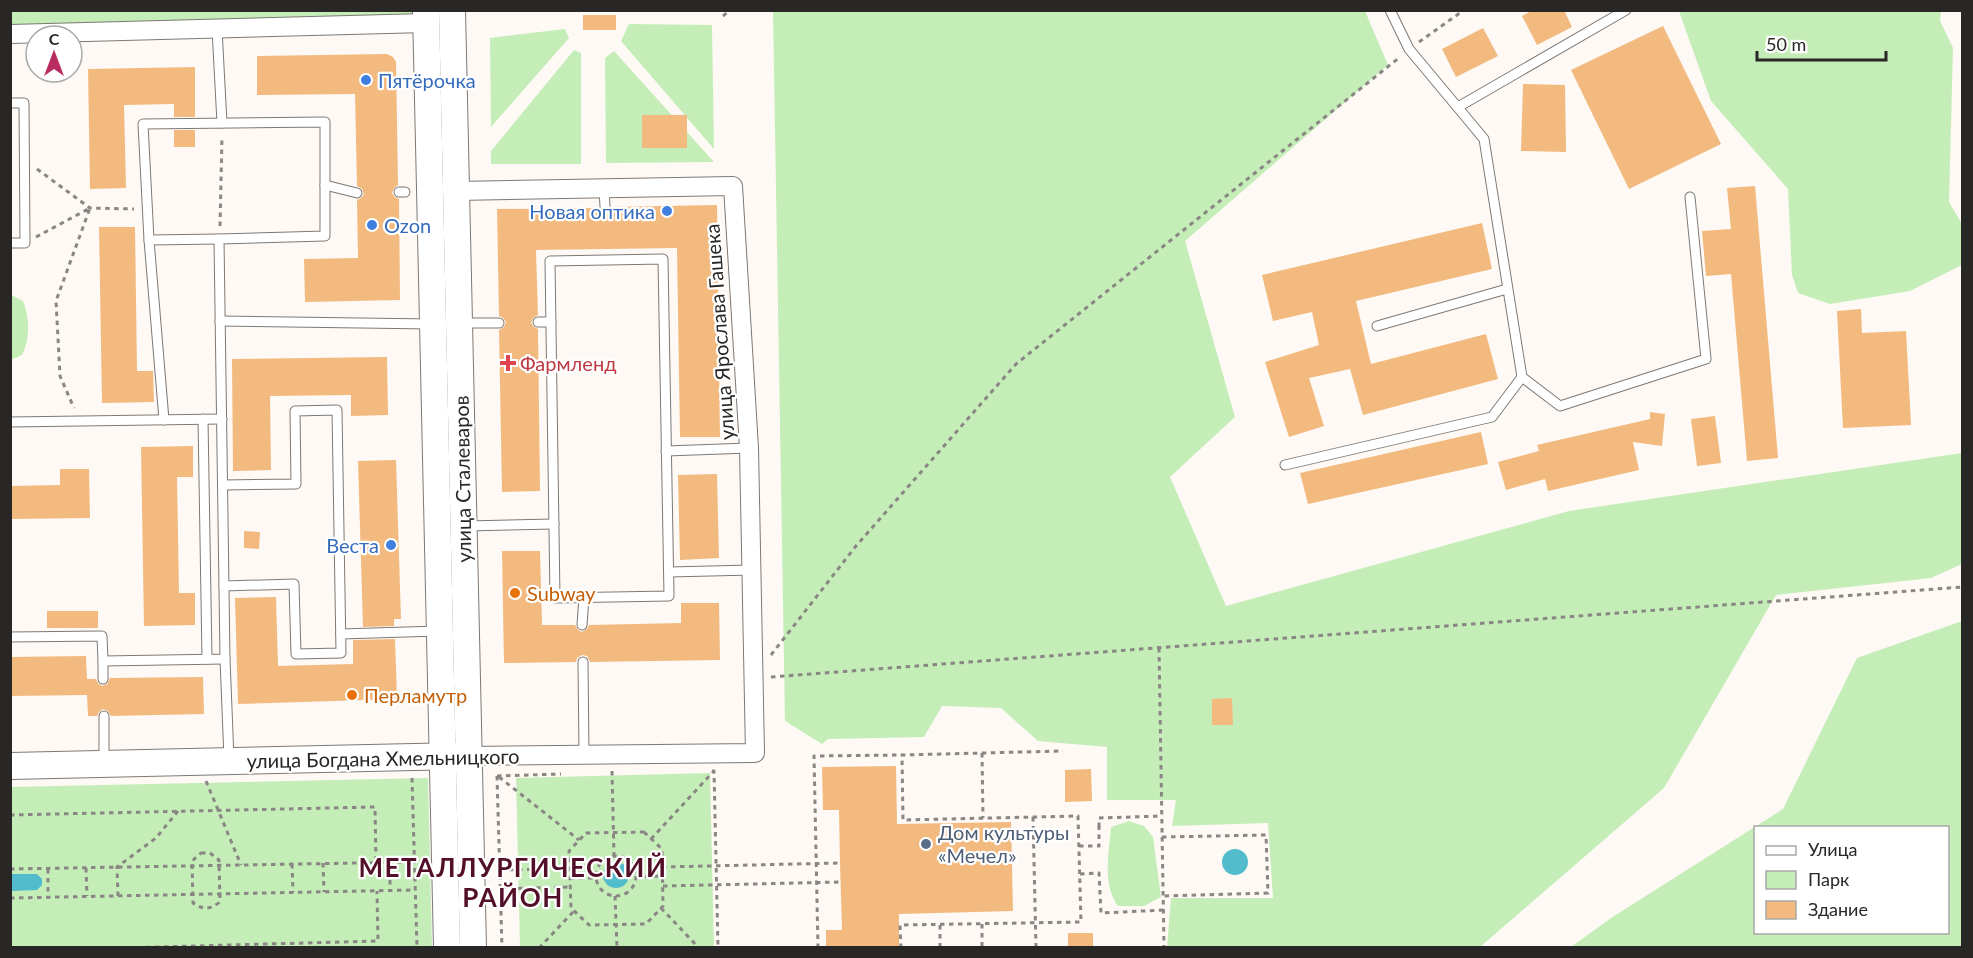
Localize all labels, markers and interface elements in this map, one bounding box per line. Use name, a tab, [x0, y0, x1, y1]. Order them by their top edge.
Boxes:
north arrow	[24, 24, 84, 84]
scale bar	[1757, 24, 1886, 62]
text: С	[49, 29, 60, 48]
text: 50 m	[1766, 33, 1806, 55]
place label: Пятёрочка	[378, 68, 476, 92]
marker: Пятёрочка	[359, 73, 373, 87]
place label: Новая оптика	[529, 199, 655, 223]
marker: Новая оптика	[660, 204, 674, 218]
place label: Ozon	[384, 213, 431, 237]
marker: Ozon	[365, 218, 379, 232]
street label: улица Ярослава Гашека	[699, 223, 739, 441]
place label: Фармленд	[520, 351, 617, 375]
marker: Фармленд	[501, 356, 515, 370]
street label: улица Сталеваров	[449, 395, 475, 563]
place label: Веста	[326, 533, 379, 557]
marker: Веста	[384, 538, 398, 552]
place label: Subway	[527, 581, 596, 605]
marker: Subway	[508, 586, 522, 600]
place label: Перламутр	[364, 683, 467, 707]
marker: Перламутр	[345, 688, 359, 702]
street label: улица Богдана Хмельницкого	[246, 744, 520, 772]
place label: Дом культуры «Мечел»	[938, 820, 1069, 867]
legend	[1754, 826, 1949, 934]
marker: Дом культуры «Мечел»	[919, 837, 933, 851]
text: Улица	[1808, 838, 1858, 860]
district label: МЕТАЛЛУРГИЧЕСКИЙ РАЙОН	[359, 851, 667, 913]
text: Парк	[1808, 868, 1850, 890]
text: Здание	[1808, 898, 1868, 920]

